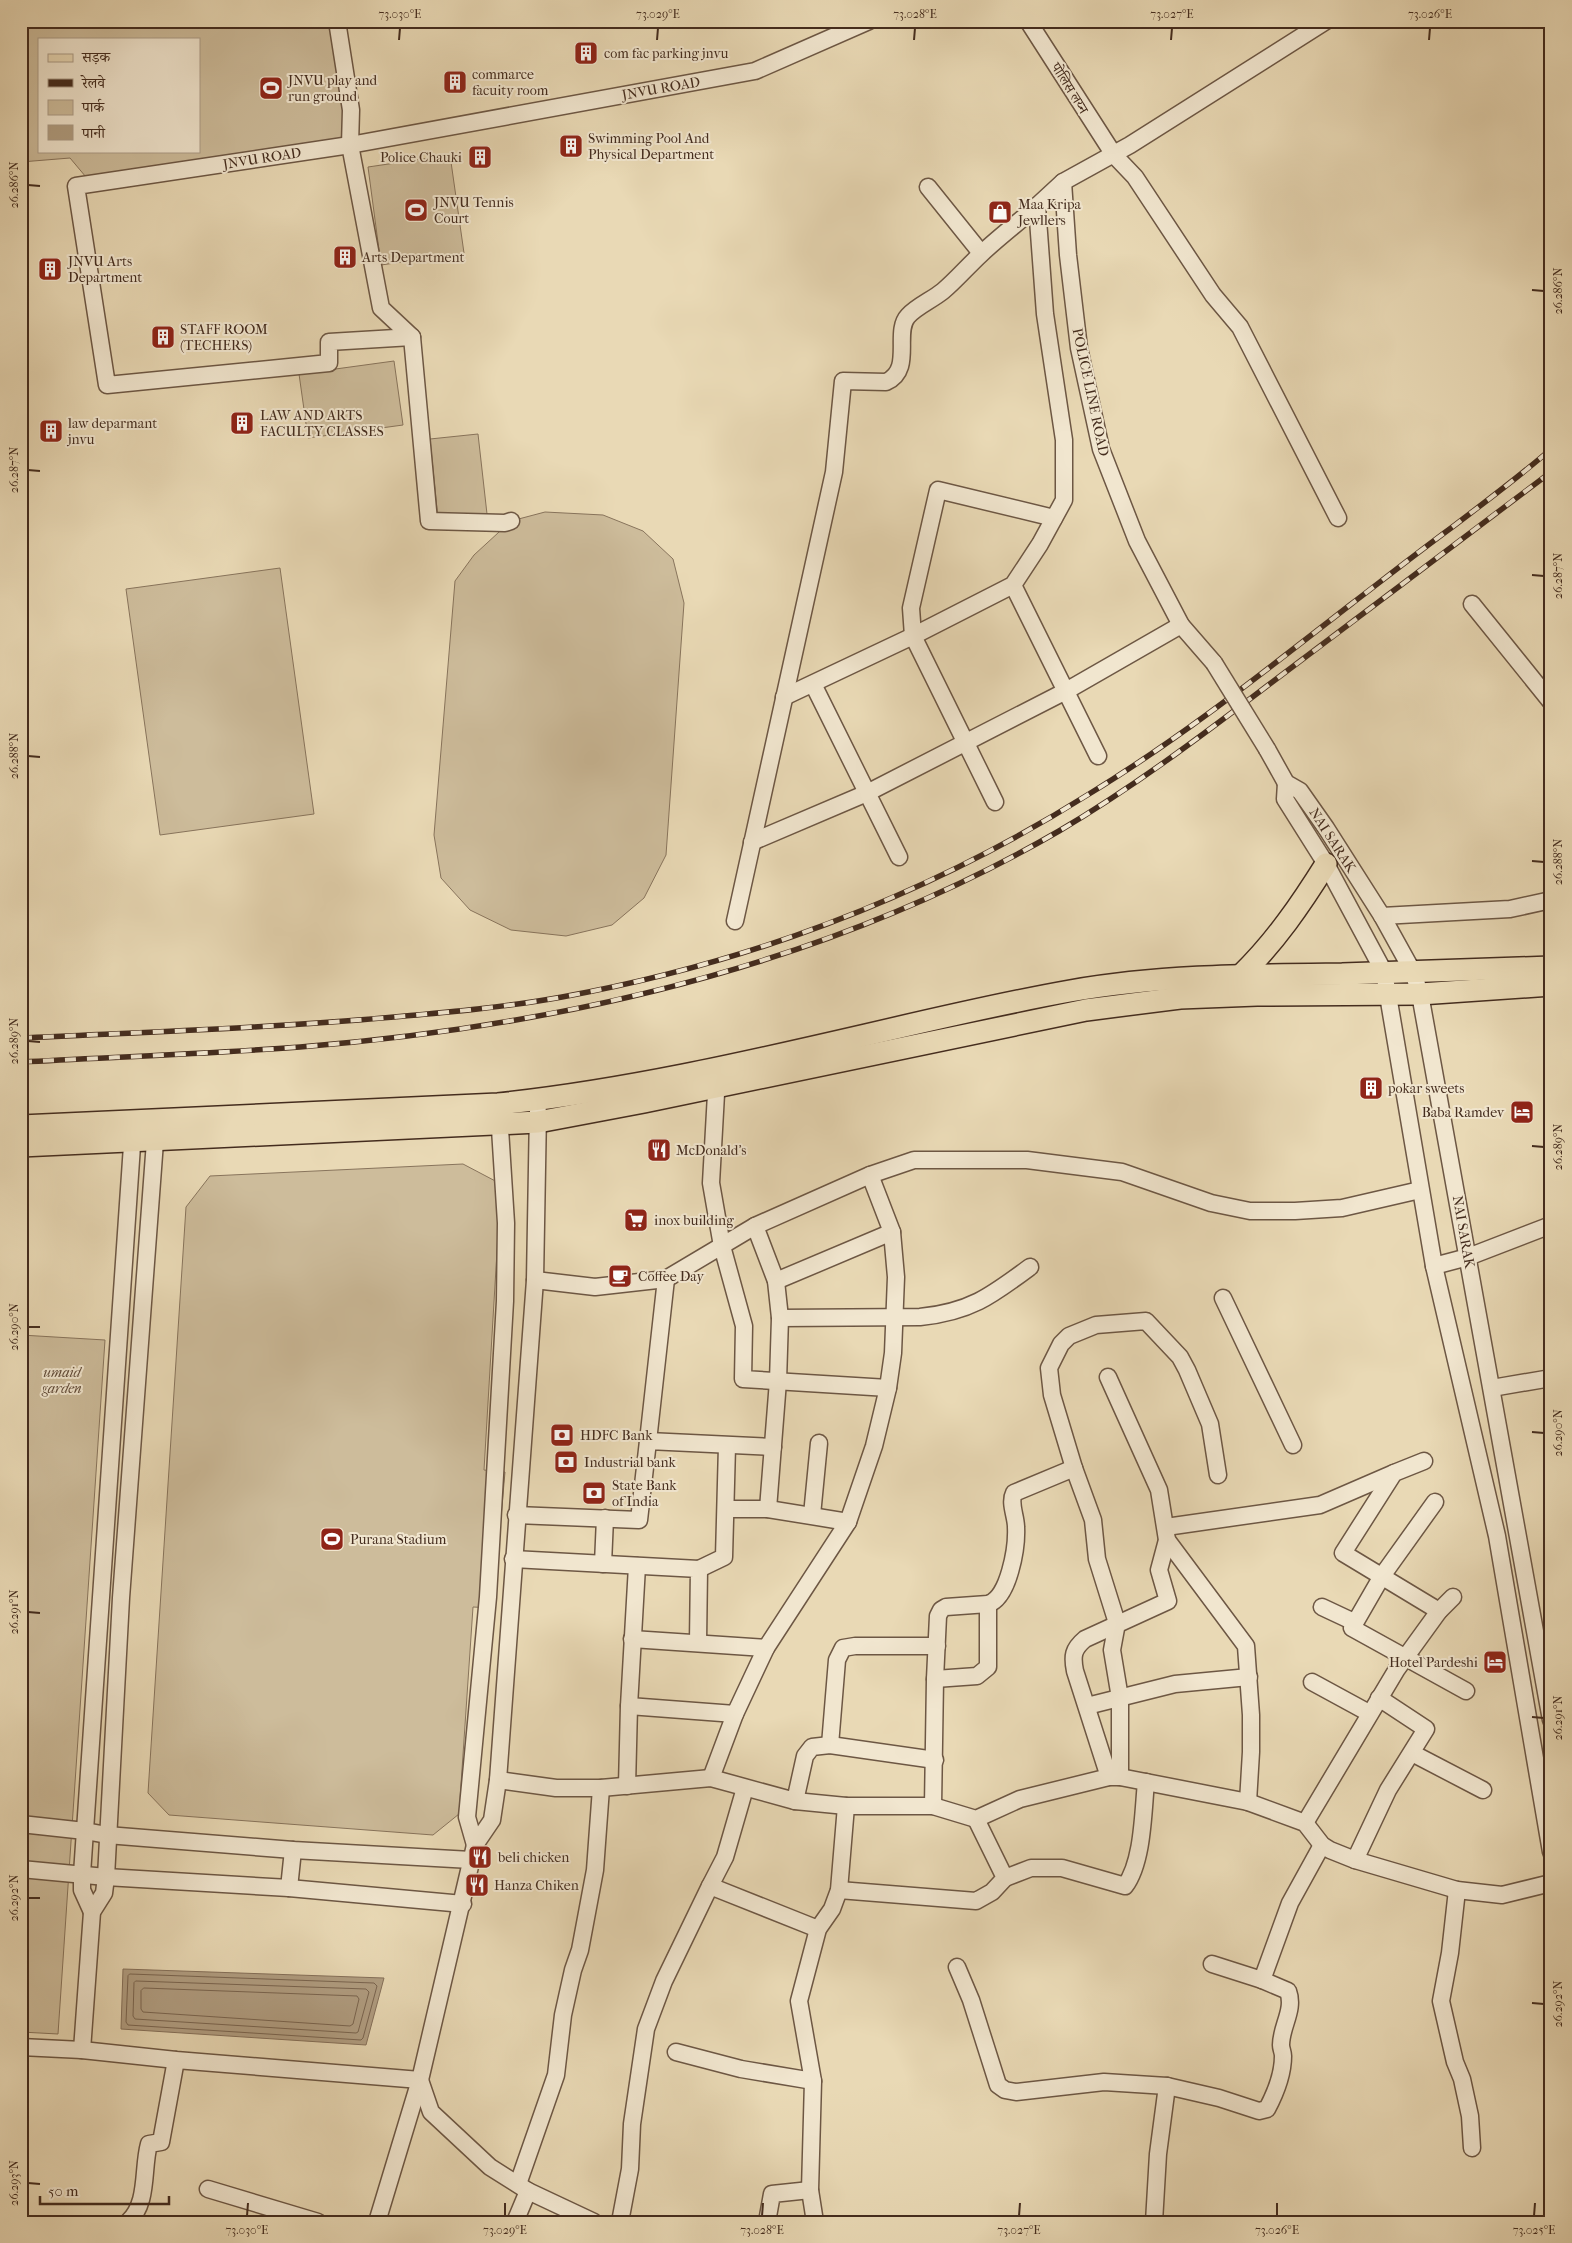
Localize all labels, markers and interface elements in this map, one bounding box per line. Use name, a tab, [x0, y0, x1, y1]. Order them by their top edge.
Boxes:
text: 73.030°E	[379, 7, 421, 21]
text: 73.029°E	[636, 7, 680, 21]
text: 73.028°E	[893, 7, 937, 21]
text: 73.027°E	[1150, 7, 1194, 21]
text: 73.026°E	[1408, 7, 1452, 21]
legend	[38, 38, 200, 152]
building icon: com fac parking jnvu	[573, 40, 599, 66]
place label: com fac parking jnvu	[604, 45, 728, 62]
text: सड़क	[81, 48, 111, 66]
street label: पोलिस लय्न	[1047, 59, 1092, 118]
place label: commarce facuity room	[472, 66, 549, 99]
building icon: commarce facuity room	[442, 69, 468, 95]
place label: JNVU play and run ground	[287, 72, 378, 105]
street label: JNVU ROAD	[620, 73, 702, 104]
text: रेलवे	[80, 74, 106, 92]
sports icon: JNVU play and run ground	[258, 75, 284, 101]
text: पार्क	[81, 98, 105, 116]
text: पानी	[81, 124, 106, 142]
place label: Swimming Pool And Physical Department	[588, 130, 714, 163]
building icon: Swimming Pool And Physical Department	[558, 133, 584, 159]
street label: JNVU ROAD	[221, 144, 303, 173]
building icon: Police Chauki	[467, 144, 493, 170]
place label: Police Chauki	[380, 149, 462, 166]
text: 26.286°N	[7, 161, 21, 209]
place label: JNVU Tennis Court	[433, 194, 514, 227]
place label: Maa Kripa Jewllers	[1017, 196, 1082, 229]
sports icon: JNVU Tennis Court	[403, 197, 429, 223]
shop icon: Maa Kripa Jewllers	[987, 199, 1013, 225]
building icon: Arts Department	[332, 244, 358, 270]
place label: Arts Department	[361, 249, 465, 266]
place label: JNVU Arts Department	[67, 253, 142, 286]
building icon: JNVU Arts Department	[37, 256, 63, 282]
text: 26.286°N	[1551, 267, 1565, 315]
place label: STAFF ROOM (TECHERS)	[180, 321, 268, 354]
building icon: STAFF ROOM (TECHERS)	[150, 324, 176, 350]
street label: POLICE LINE ROAD	[1069, 327, 1112, 458]
place label: LAW AND ARTS FACULTY CLASSES	[260, 407, 384, 440]
building icon: LAW AND ARTS FACULTY CLASSES	[229, 410, 255, 436]
place label: law deparmant jnvu	[66, 415, 157, 448]
building icon: law deparmant jnvu	[38, 418, 64, 444]
text: 26.287°N	[7, 447, 21, 493]
text: 26.287°N	[1551, 553, 1565, 599]
text: 26.288°N	[7, 733, 21, 779]
street label: NAI SARAK	[1305, 805, 1360, 876]
text: 26.288°N	[1551, 839, 1565, 885]
text: 26.289°N	[7, 1018, 21, 1064]
building icon: pokar sweets	[1358, 1075, 1384, 1101]
place label: pokar sweets	[1387, 1080, 1465, 1097]
hotel icon: Baba Ramdev	[1509, 1099, 1535, 1125]
place label: Baba Ramdev	[1422, 1104, 1505, 1121]
text: 26.289°N	[1551, 1124, 1565, 1170]
restaurant icon: McDonald's	[646, 1137, 672, 1163]
place label: McDonald's	[676, 1142, 747, 1159]
street label: NAI SARAK	[1449, 1194, 1478, 1271]
supermarket icon: inox building	[623, 1207, 649, 1233]
place label: inox building	[654, 1212, 734, 1229]
cafe icon: Coffee Day	[607, 1263, 633, 1289]
place label: Coffee Day	[638, 1268, 705, 1285]
text: 26.290°N	[7, 1303, 21, 1351]
park label: umaid garden	[41, 1364, 83, 1397]
text: 26.290°N	[1551, 1409, 1565, 1457]
bank icon: HDFC Bank	[549, 1422, 575, 1448]
place label: HDFC Bank	[580, 1427, 653, 1444]
bank icon: Industrial bank	[553, 1449, 579, 1475]
place label: Industrial bank	[584, 1454, 677, 1471]
place label: State Bank of India	[612, 1477, 677, 1510]
bank icon: State Bank of India	[581, 1480, 607, 1506]
sports icon: Purana Stadium	[319, 1526, 345, 1552]
place label: Purana Stadium	[350, 1531, 447, 1548]
text: 26.291°N	[7, 1589, 21, 1635]
hotel icon: Hotel Pardeshi	[1482, 1649, 1508, 1675]
place label: Hotel Pardeshi	[1389, 1654, 1478, 1671]
text: 26.291°N	[1551, 1695, 1565, 1741]
restaurant icon: beli chicken	[467, 1844, 493, 1870]
place label: beli chicken	[497, 1849, 569, 1866]
restaurant icon: Hanza Chiken	[464, 1872, 490, 1898]
text: 26.292°N	[7, 1874, 21, 1922]
place label: Hanza Chiken	[494, 1877, 579, 1894]
text: 26.292°N	[1551, 1980, 1565, 2028]
text: 26.293°N	[7, 2160, 21, 2206]
scale bar	[40, 2173, 169, 2205]
text: 50 m	[48, 2182, 79, 2200]
text: 73.030°E	[226, 2223, 268, 2237]
text: 73.029°E	[483, 2223, 527, 2237]
text: 73.028°E	[740, 2223, 784, 2237]
text: 73.027°E	[997, 2223, 1041, 2237]
text: 73.026°E	[1255, 2223, 1299, 2237]
text: 73.025°E	[1513, 2223, 1555, 2237]

